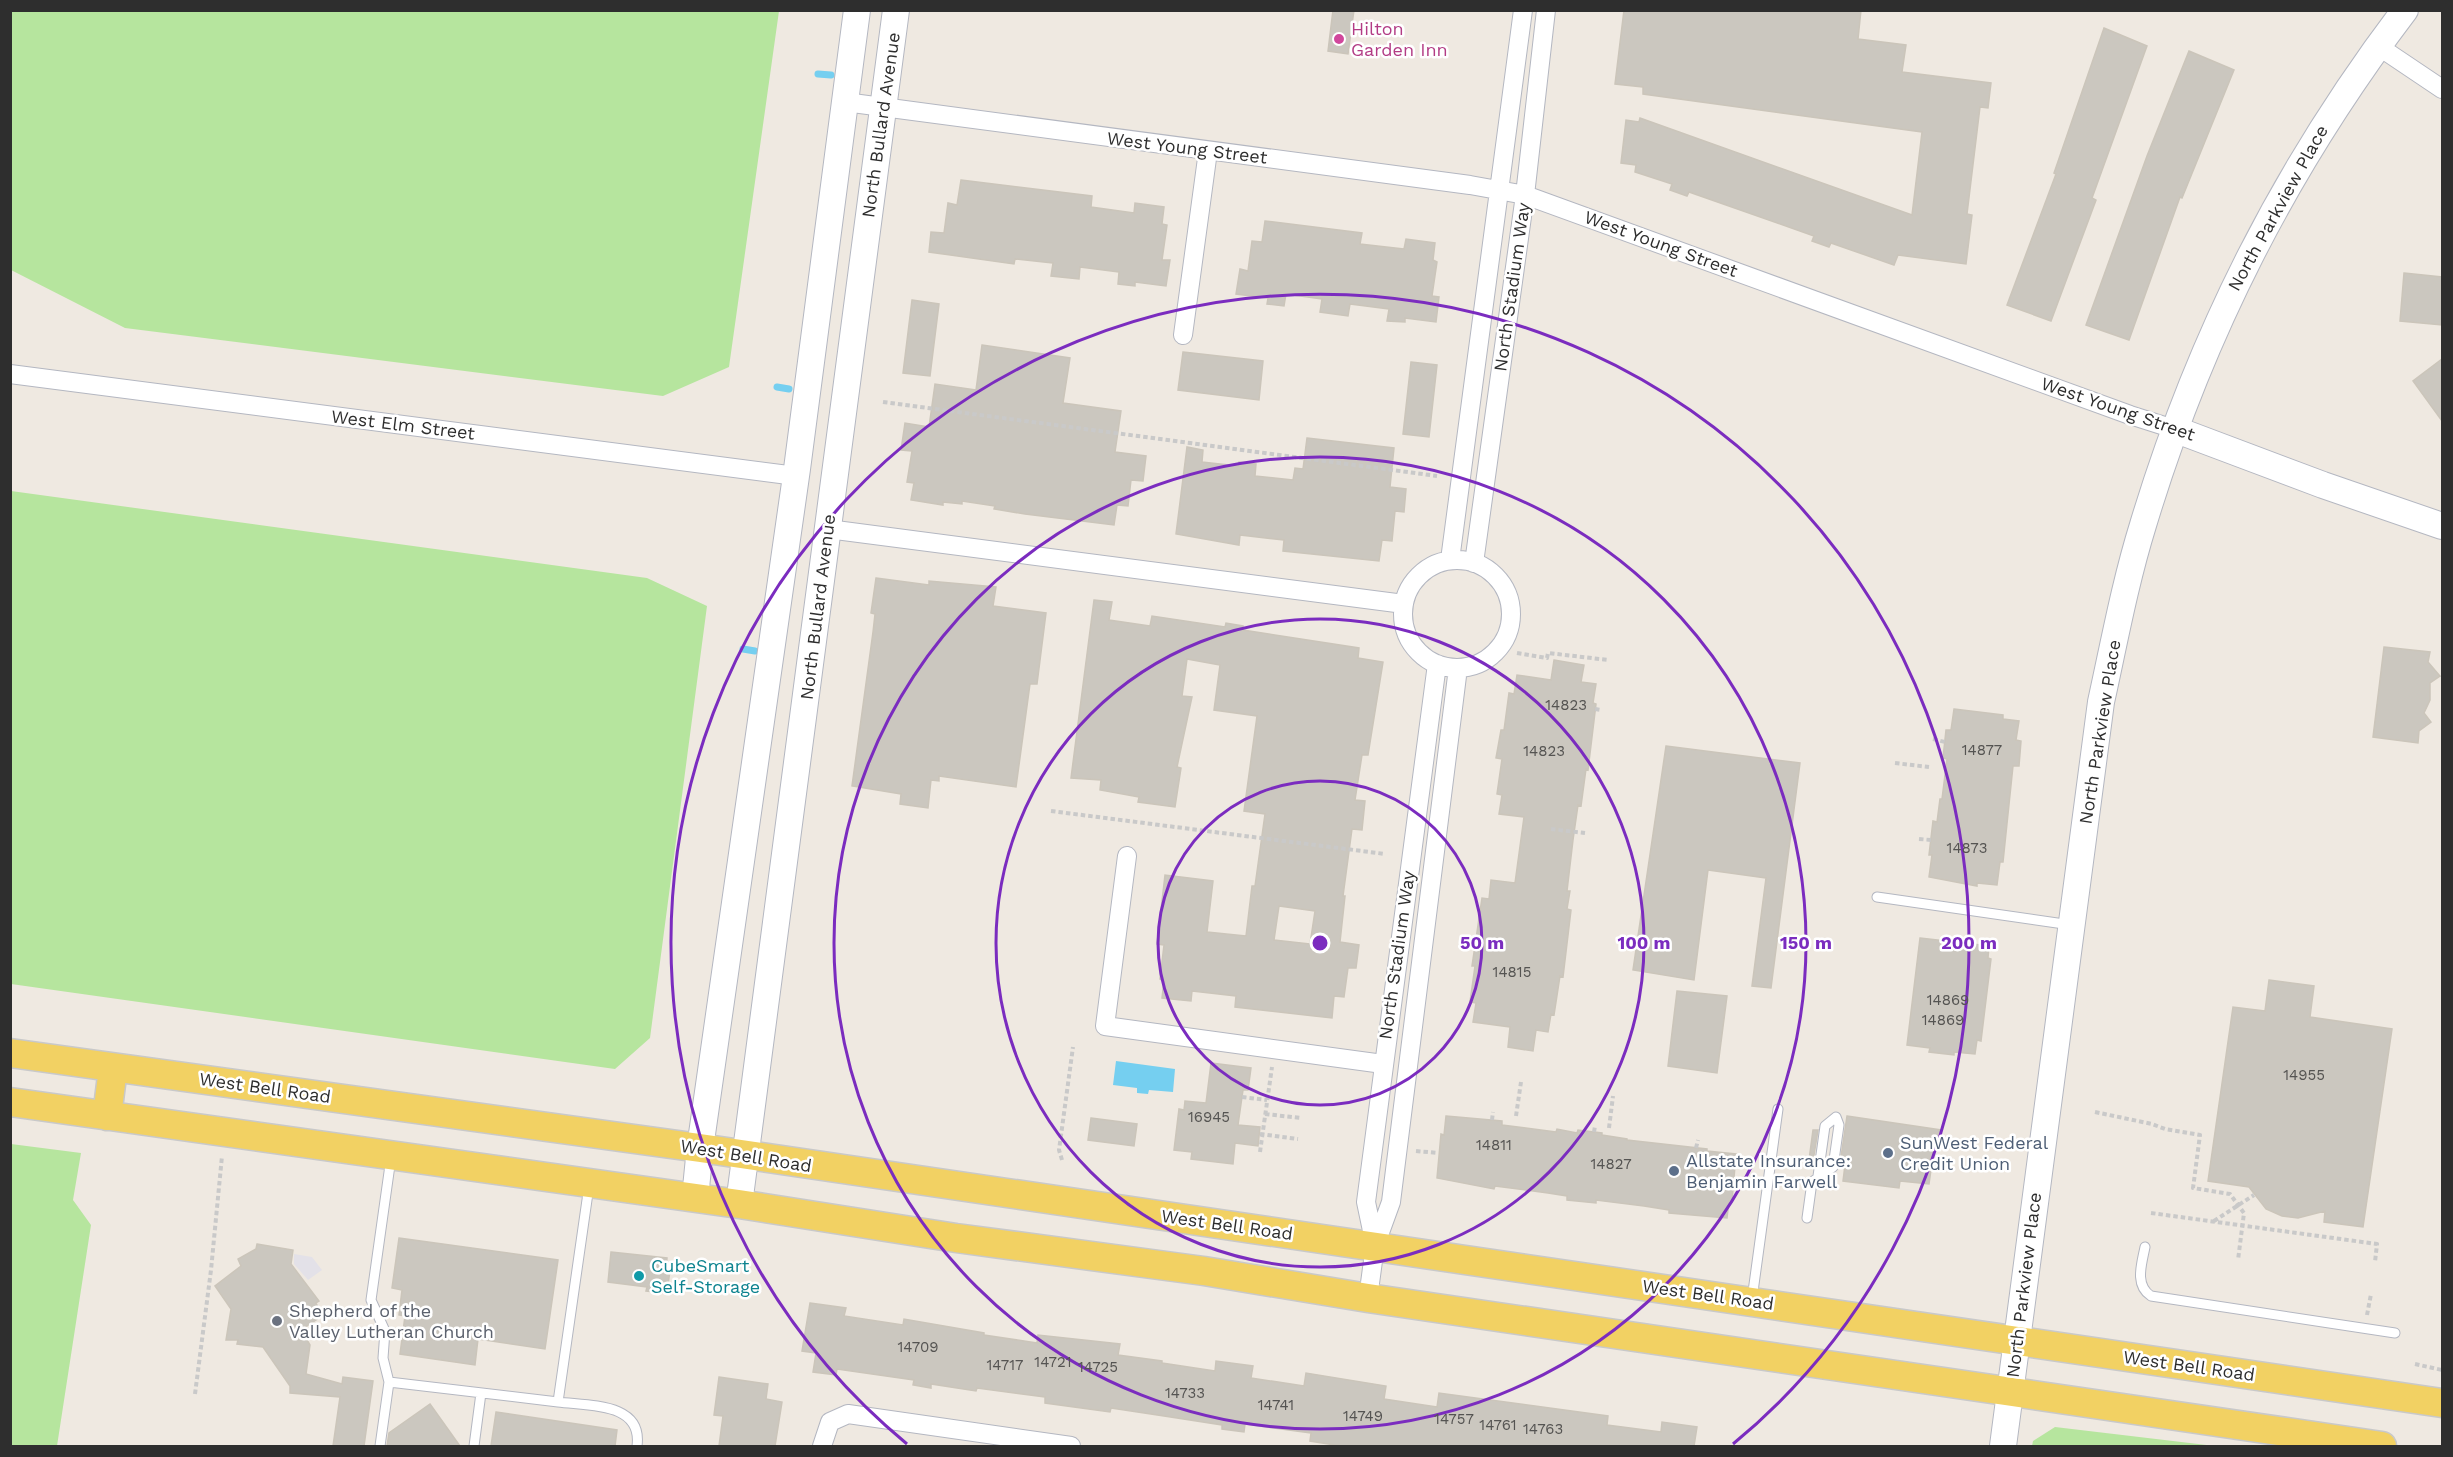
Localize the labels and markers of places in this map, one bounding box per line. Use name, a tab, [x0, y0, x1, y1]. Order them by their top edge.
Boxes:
place label: Hilton Garden Inn	[1351, 18, 1448, 60]
marker: Hilton Garden Inn	[1332, 32, 1346, 46]
centre of rings	[1310, 933, 1330, 953]
place label: SunWest Federal Credit Union	[1900, 1132, 2049, 1174]
marker: SunWest Federal Credit Union	[1881, 1146, 1895, 1160]
place label: Allstate Insurance: Benjamin Farwell	[1686, 1150, 1851, 1192]
marker: Allstate Insurance: Benjamin Farwell	[1667, 1164, 1681, 1178]
place label: CubeSmart Self-Storage	[651, 1255, 760, 1297]
marker: CubeSmart Self-Storage	[632, 1269, 646, 1283]
place label: Shepherd of the Valley Lutheran Church	[289, 1300, 494, 1342]
marker: Shepherd of the Valley Lutheran Church	[270, 1314, 284, 1328]

